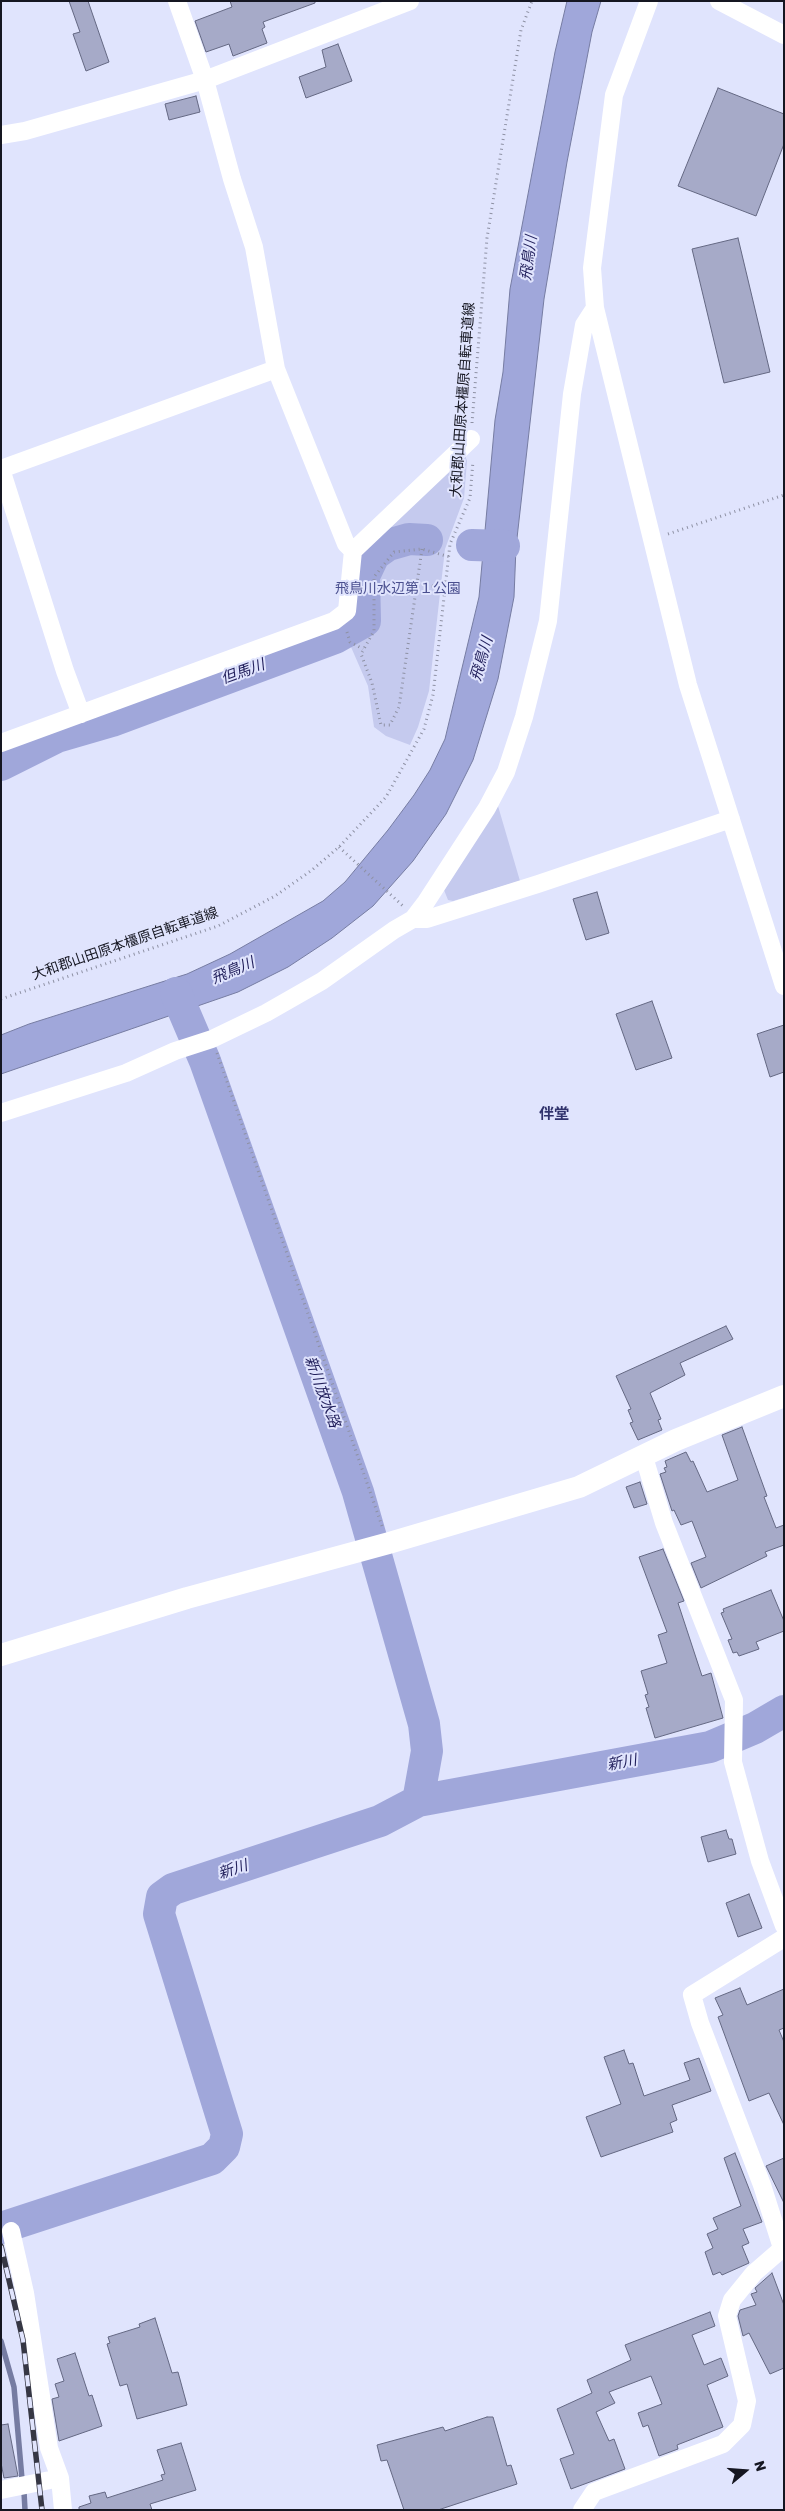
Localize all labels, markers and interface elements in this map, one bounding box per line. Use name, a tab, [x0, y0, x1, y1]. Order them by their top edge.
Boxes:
water label: 飛鳥川	[517, 234, 541, 282]
street label: 大和郡山田原本橿原自転車道線	[448, 302, 478, 498]
park label: 飛鳥川水辺第１公園	[335, 581, 461, 597]
water label: 飛鳥川	[467, 635, 497, 683]
water label: 但馬川	[219, 656, 267, 688]
street label: 大和郡山田原本橿原自転車道線	[30, 904, 220, 984]
water label: 飛鳥川	[209, 954, 257, 988]
district label: 伴堂	[539, 1106, 569, 1124]
water label: 新川放水路	[301, 1354, 343, 1430]
water label: 新川	[606, 1751, 638, 1775]
water label: 新川	[216, 1857, 250, 1883]
north arrow	[720, 2446, 770, 2496]
text: N	[750, 2459, 769, 2474]

